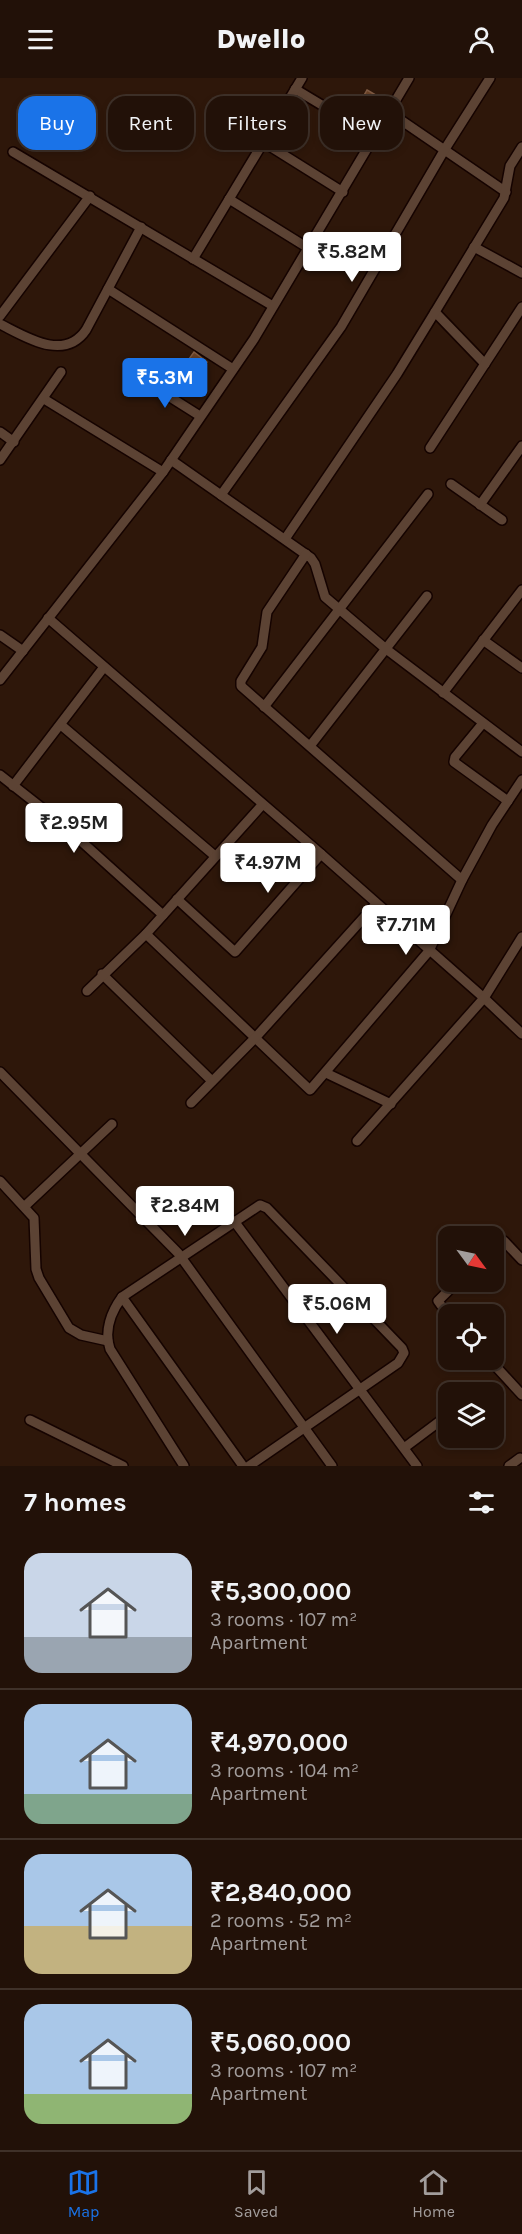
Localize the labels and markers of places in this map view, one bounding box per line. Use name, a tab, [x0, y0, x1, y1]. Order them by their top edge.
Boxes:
pin: ₹5.82M	[303, 232, 401, 283]
pin: ₹5.3M	[123, 358, 207, 409]
pin: ₹2.95M	[25, 803, 123, 854]
pin: ₹4.97M	[219, 843, 317, 894]
pin: ₹7.71M	[357, 905, 455, 956]
pin: ₹2.84M	[136, 1186, 234, 1237]
pin: ₹5.06M	[288, 1284, 386, 1335]

